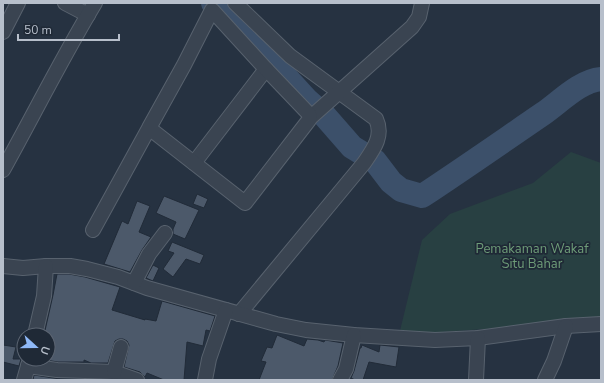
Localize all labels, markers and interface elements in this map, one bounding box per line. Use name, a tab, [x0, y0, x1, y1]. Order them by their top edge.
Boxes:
scale bar	[18, 16, 119, 42]
text: 50 m	[24, 22, 52, 38]
park label: Pemakaman Wakaf Situ Bahar	[475, 240, 589, 273]
north arrow	[16, 327, 56, 367]
text: U	[36, 344, 53, 357]

